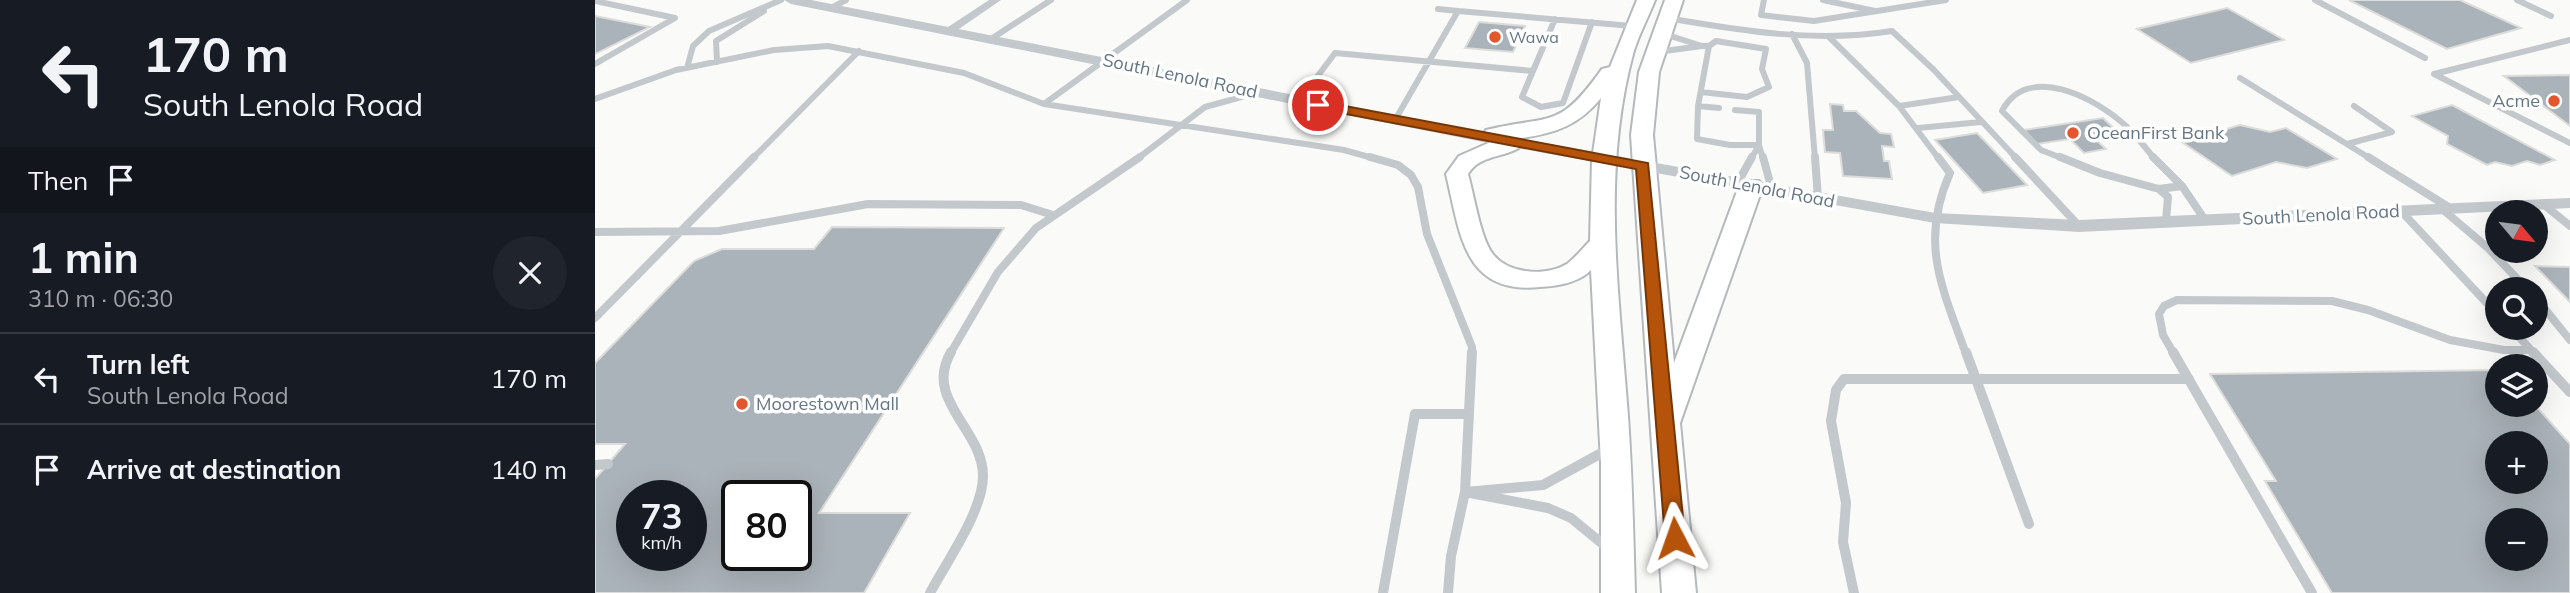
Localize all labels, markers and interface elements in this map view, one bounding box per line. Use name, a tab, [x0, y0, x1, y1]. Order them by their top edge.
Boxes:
text: 170 m	[143, 23, 289, 84]
place label: Wawa	[1509, 27, 1559, 47]
icon: left	[28, 28, 119, 119]
marker: Wawa	[1487, 29, 1503, 45]
street label: South Lenola Road	[1101, 48, 1260, 103]
pin	[1288, 75, 1348, 135]
text: South Lenola Road	[143, 84, 423, 124]
icon: arrive	[1299, 86, 1337, 124]
place label: Acme	[2492, 89, 2540, 112]
marker: Acme	[2546, 93, 2562, 109]
place label: OceanFirst Bank	[2087, 121, 2225, 144]
marker: OceanFirst Bank	[2065, 125, 2081, 141]
street label: South Lenola Road	[1678, 160, 1837, 213]
icon: arrive	[102, 161, 140, 199]
text: Then	[28, 164, 88, 197]
street label: South Lenola Road	[2242, 199, 2400, 230]
north arrow	[2485, 200, 2548, 262]
map controls	[2485, 200, 2548, 571]
text: 1 min	[28, 231, 139, 284]
button: close	[493, 236, 567, 310]
button: search	[2485, 277, 2548, 340]
text: 310 m · 06:30	[28, 284, 173, 313]
text: Turn left	[87, 348, 189, 381]
button: layers	[2485, 354, 2548, 417]
icon: left	[28, 360, 66, 398]
text: 170 m	[491, 362, 567, 395]
text: South Lenola Road	[87, 381, 288, 410]
place label: Moorestown Mall	[756, 392, 899, 415]
marker: Moorestown Mall	[734, 396, 750, 412]
button: +	[2485, 431, 2548, 494]
icon: arrive	[28, 451, 66, 489]
text: Arrive at destination	[87, 453, 342, 486]
text: 140 m	[491, 453, 567, 486]
speed limit sign: 80	[721, 480, 812, 571]
text: 73	[640, 494, 683, 538]
position arrow	[1638, 501, 1712, 575]
button: −	[2485, 508, 2548, 571]
text: km/h	[641, 531, 682, 554]

